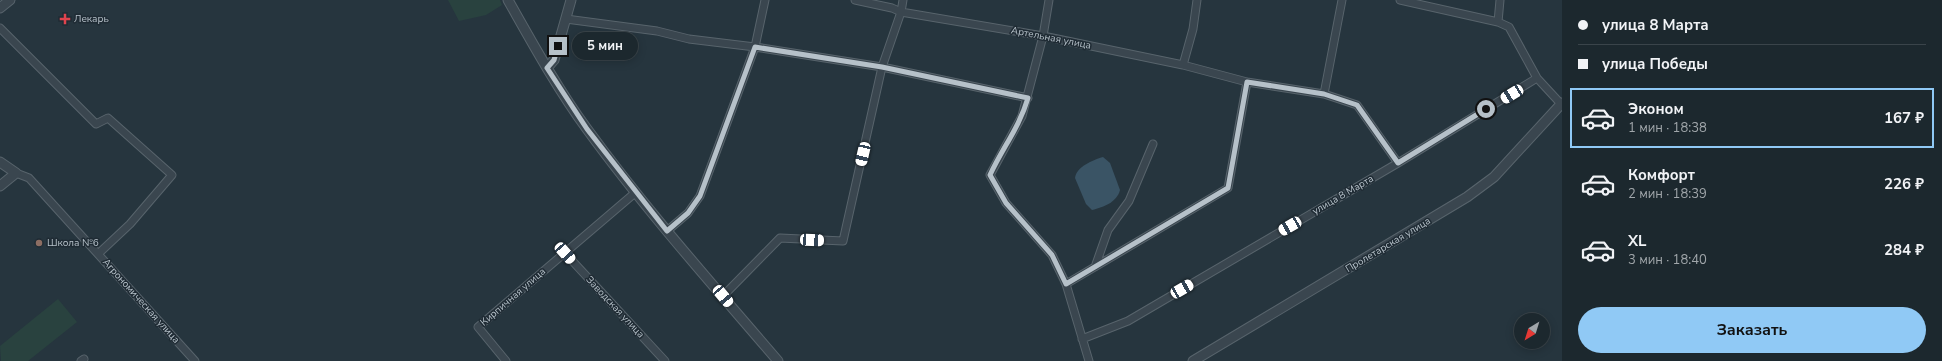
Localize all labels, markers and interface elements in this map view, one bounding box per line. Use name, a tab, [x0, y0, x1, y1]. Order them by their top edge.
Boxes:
place label: Лекарь	[74, 12, 109, 26]
marker: Лекарь	[59, 13, 71, 25]
text: улица 8 Марта	[1602, 15, 1709, 35]
street label: Артельная улица	[1010, 23, 1092, 53]
callout: 5 мин	[572, 32, 638, 60]
route end	[549, 37, 567, 55]
text: 5 мин	[587, 37, 623, 55]
text: улица Победы	[1602, 54, 1708, 74]
car	[1499, 83, 1525, 105]
text: Эконом	[1628, 99, 1684, 119]
route start	[1477, 100, 1495, 118]
icon: car	[1580, 100, 1616, 136]
text: 167 ₽	[1884, 108, 1924, 128]
text: 1 мин · 18:38	[1628, 119, 1707, 137]
car	[854, 141, 872, 167]
text: Комфорт	[1628, 165, 1695, 185]
icon: car	[1580, 166, 1616, 202]
street label: улица 8 Марта	[1310, 172, 1376, 218]
text: 226 ₽	[1884, 174, 1924, 194]
text: 2 мин · 18:39	[1628, 185, 1707, 203]
street label: Пролетарская улица	[1343, 214, 1433, 276]
car	[1277, 215, 1303, 237]
text: XL	[1628, 231, 1647, 251]
icon: car	[1580, 232, 1616, 268]
car	[800, 233, 824, 247]
place label: Школа №6	[47, 236, 99, 250]
marker: Школа №6	[34, 238, 44, 248]
car	[553, 240, 577, 266]
text: 284 ₽	[1884, 240, 1924, 260]
text: 3 мин · 18:40	[1628, 251, 1707, 269]
street label: Агрономическая улица	[99, 256, 183, 346]
street label: Кирпичная улица	[477, 265, 549, 329]
street label: Заводская улица	[583, 273, 647, 341]
car	[1169, 278, 1195, 300]
car	[711, 283, 735, 309]
button: Заказать	[1578, 307, 1926, 353]
north arrow	[1514, 313, 1550, 349]
map controls	[1514, 313, 1550, 349]

